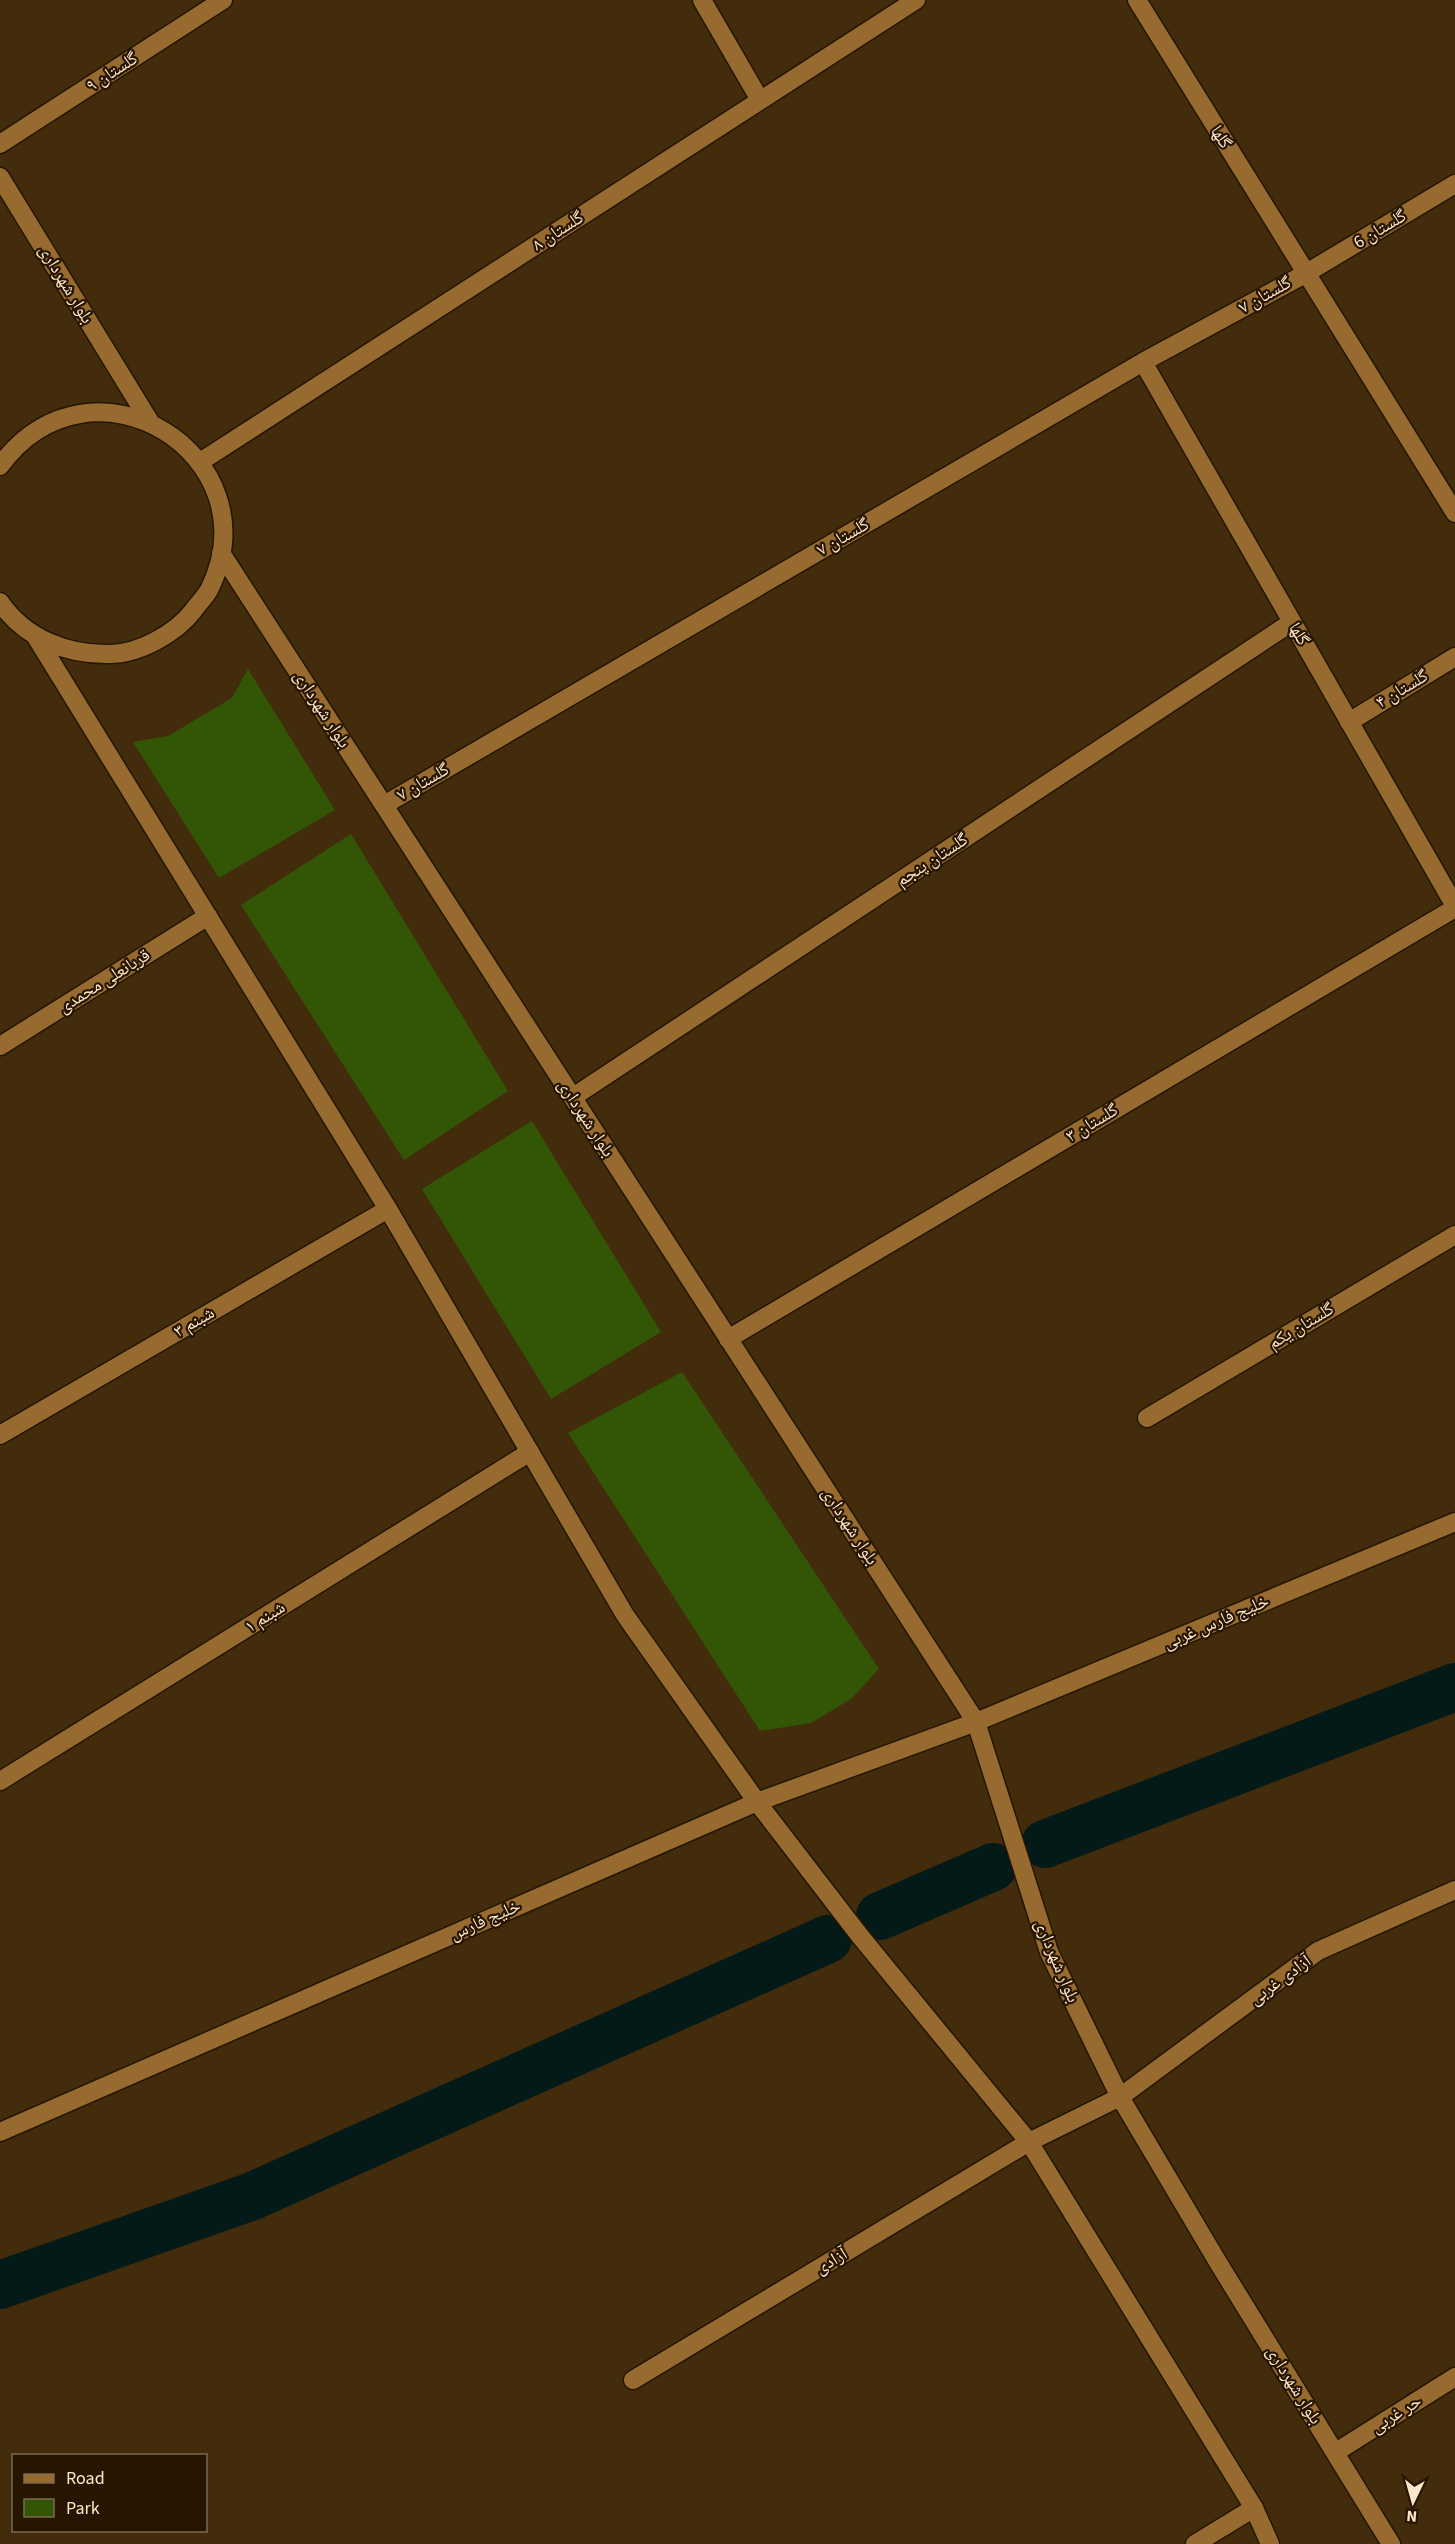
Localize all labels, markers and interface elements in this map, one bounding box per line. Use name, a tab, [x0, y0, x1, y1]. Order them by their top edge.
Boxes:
street label: گلستان ۹	[81, 46, 143, 98]
street label: گلها	[1204, 120, 1238, 154]
street label: گلستان 6	[1349, 203, 1412, 255]
street label: گلستان ۸	[527, 205, 589, 257]
street label: بلوار شهرداری	[33, 240, 100, 328]
street label: گلستان ۷	[1234, 270, 1296, 320]
street label: گلستان ۷	[812, 512, 874, 562]
street label: گلها	[1282, 618, 1316, 651]
street label: گلستان ۴	[1371, 663, 1433, 714]
street label: بلوار شهرداری	[287, 665, 357, 753]
street label: گلستان ۷	[392, 757, 454, 807]
street label: گلستان پنجم	[891, 827, 974, 893]
street label: قربانعلی محمدی	[53, 943, 155, 1019]
street label: بلوار شهرداری	[551, 1074, 621, 1162]
street label: گلستان ۳	[1061, 1097, 1123, 1148]
street label: گلستان یکم	[1263, 1296, 1339, 1355]
street label: شبنم ۳	[169, 1300, 219, 1344]
street label: بلوار شهرداری	[815, 1482, 885, 1570]
street label: خلیج فارس غربی	[1159, 1589, 1273, 1655]
street label: شبنم ۱	[240, 1595, 290, 1639]
street label: خلیج فارس	[446, 1893, 524, 1947]
street label: بلوار شهرداری	[1028, 1915, 1086, 2007]
street label: آزادی غربی	[1244, 1949, 1317, 2011]
street label: آزادی	[810, 2241, 852, 2280]
street label: بلوار شهرداری	[1260, 2341, 1328, 2429]
street label: حر غربی	[1366, 2389, 1426, 2439]
legend	[12, 2454, 207, 2532]
text: Road	[66, 2466, 105, 2491]
north arrow	[1383, 2472, 1443, 2532]
text: Park	[66, 2496, 100, 2521]
text: N	[1406, 2505, 1418, 2527]

